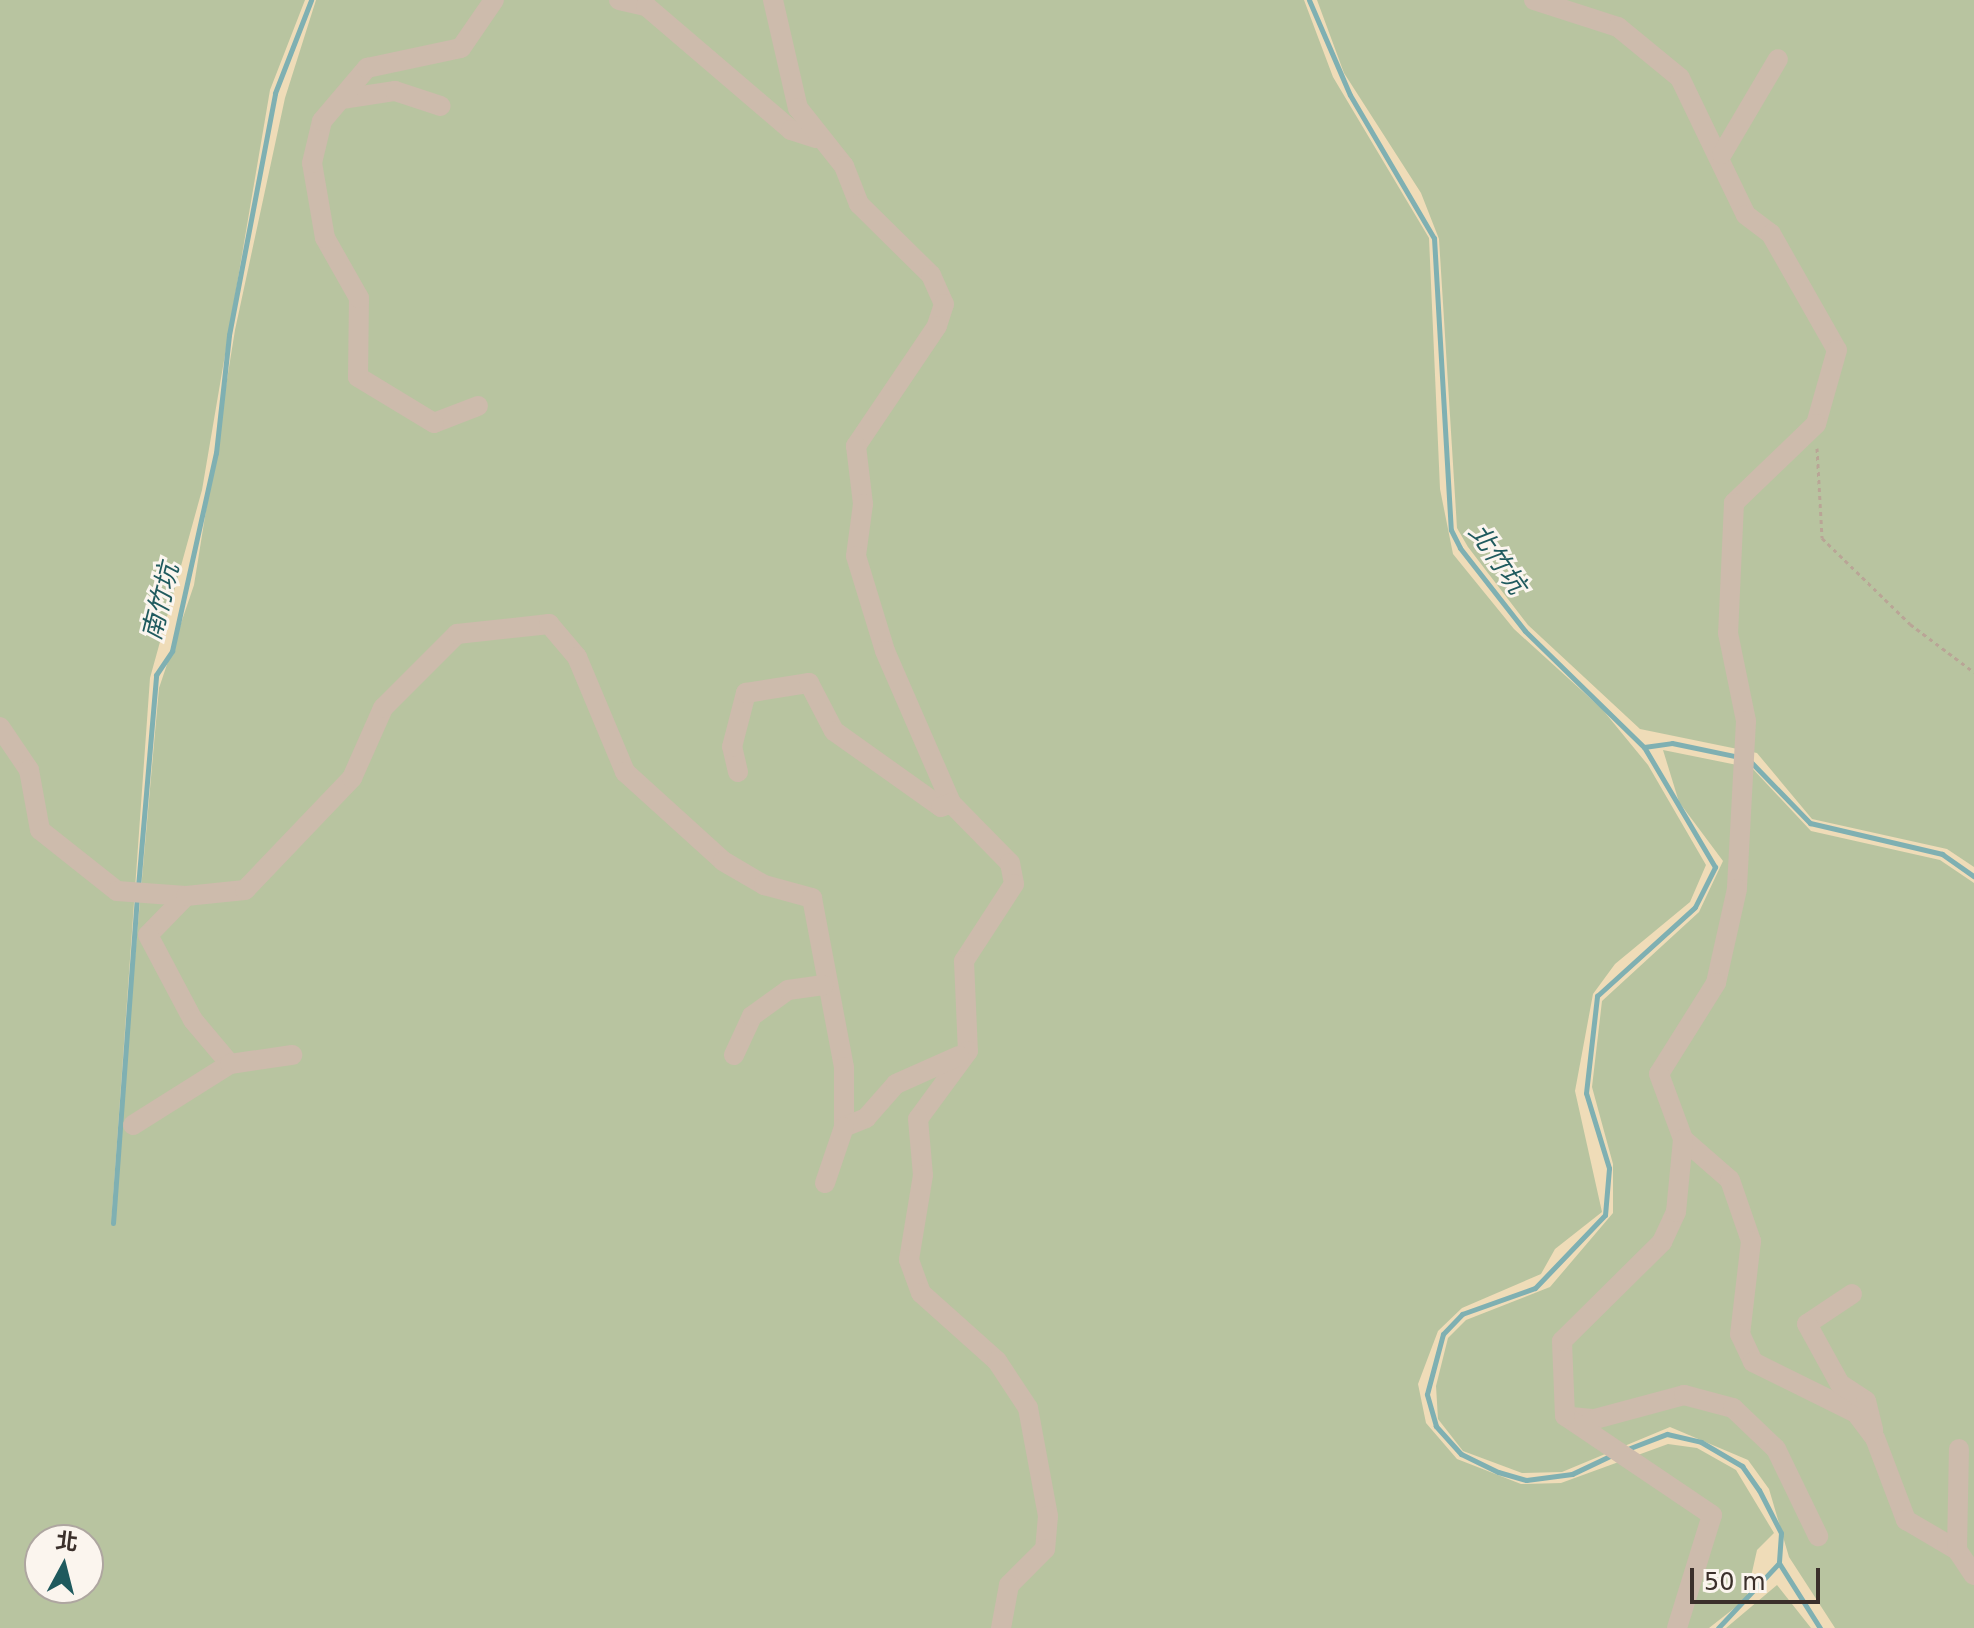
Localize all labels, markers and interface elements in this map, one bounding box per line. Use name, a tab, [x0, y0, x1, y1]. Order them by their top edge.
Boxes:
water label: 北竹坑	[1462, 518, 1532, 600]
water label: 南竹坑	[136, 560, 186, 644]
north arrow	[24, 1524, 104, 1604]
text: 北	[54, 1528, 79, 1555]
scale bar	[1694, 1552, 1824, 1602]
text: 50 m	[1704, 1568, 1766, 1596]

